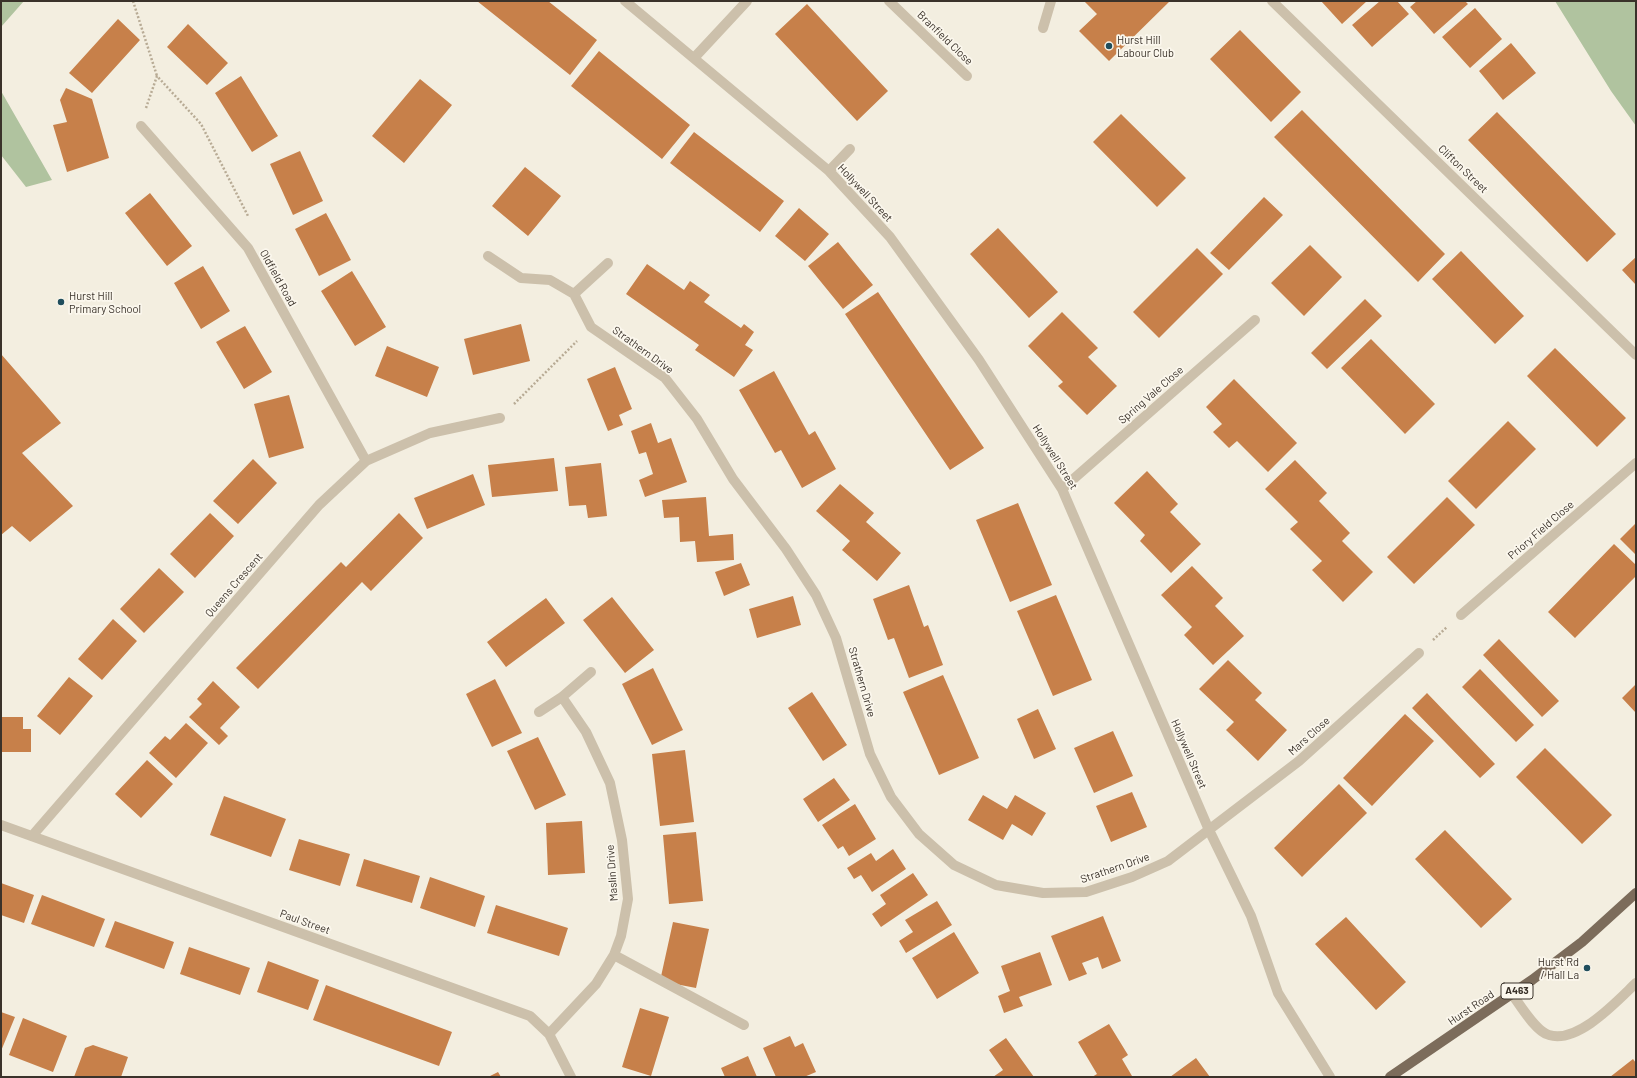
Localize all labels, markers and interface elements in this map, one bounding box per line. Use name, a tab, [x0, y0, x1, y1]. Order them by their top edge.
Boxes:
street label: Branfield Close	[914, 8, 976, 68]
place label: Hurst Hill Labour Club	[1117, 33, 1174, 59]
marker: Hurst Hill Labour Club	[1104, 41, 1114, 51]
street label: Clifton Street	[1435, 142, 1491, 196]
street label: Hollywell Street	[835, 161, 895, 225]
street label: Oldfield Road	[257, 247, 299, 309]
place label: Hurst Hill Primary School	[69, 289, 141, 315]
marker: Hurst Hill Primary School	[56, 297, 66, 307]
street label: Strathern Drive	[610, 323, 676, 377]
street label: Spring Vale Close	[1116, 363, 1186, 427]
street label: Hollywell Street	[1030, 422, 1080, 492]
street label: Priory Field Close	[1505, 498, 1577, 562]
street label: Queens Crescent	[203, 550, 265, 620]
street label: Strathern Drive	[846, 645, 878, 719]
street label: Mars Close	[1286, 714, 1332, 758]
street label: Hollywell Street	[1168, 717, 1210, 791]
street label: Maslin Drive	[603, 844, 621, 902]
street label: Strathern Drive	[1079, 850, 1151, 886]
street label: Paul Street	[278, 907, 332, 937]
place label: Hurst Rd / Hall La	[1538, 955, 1579, 981]
marker: Hurst Rd / Hall La	[1582, 963, 1592, 973]
road number: A463	[1501, 983, 1533, 999]
street label: Hurst Road	[1445, 988, 1497, 1028]

